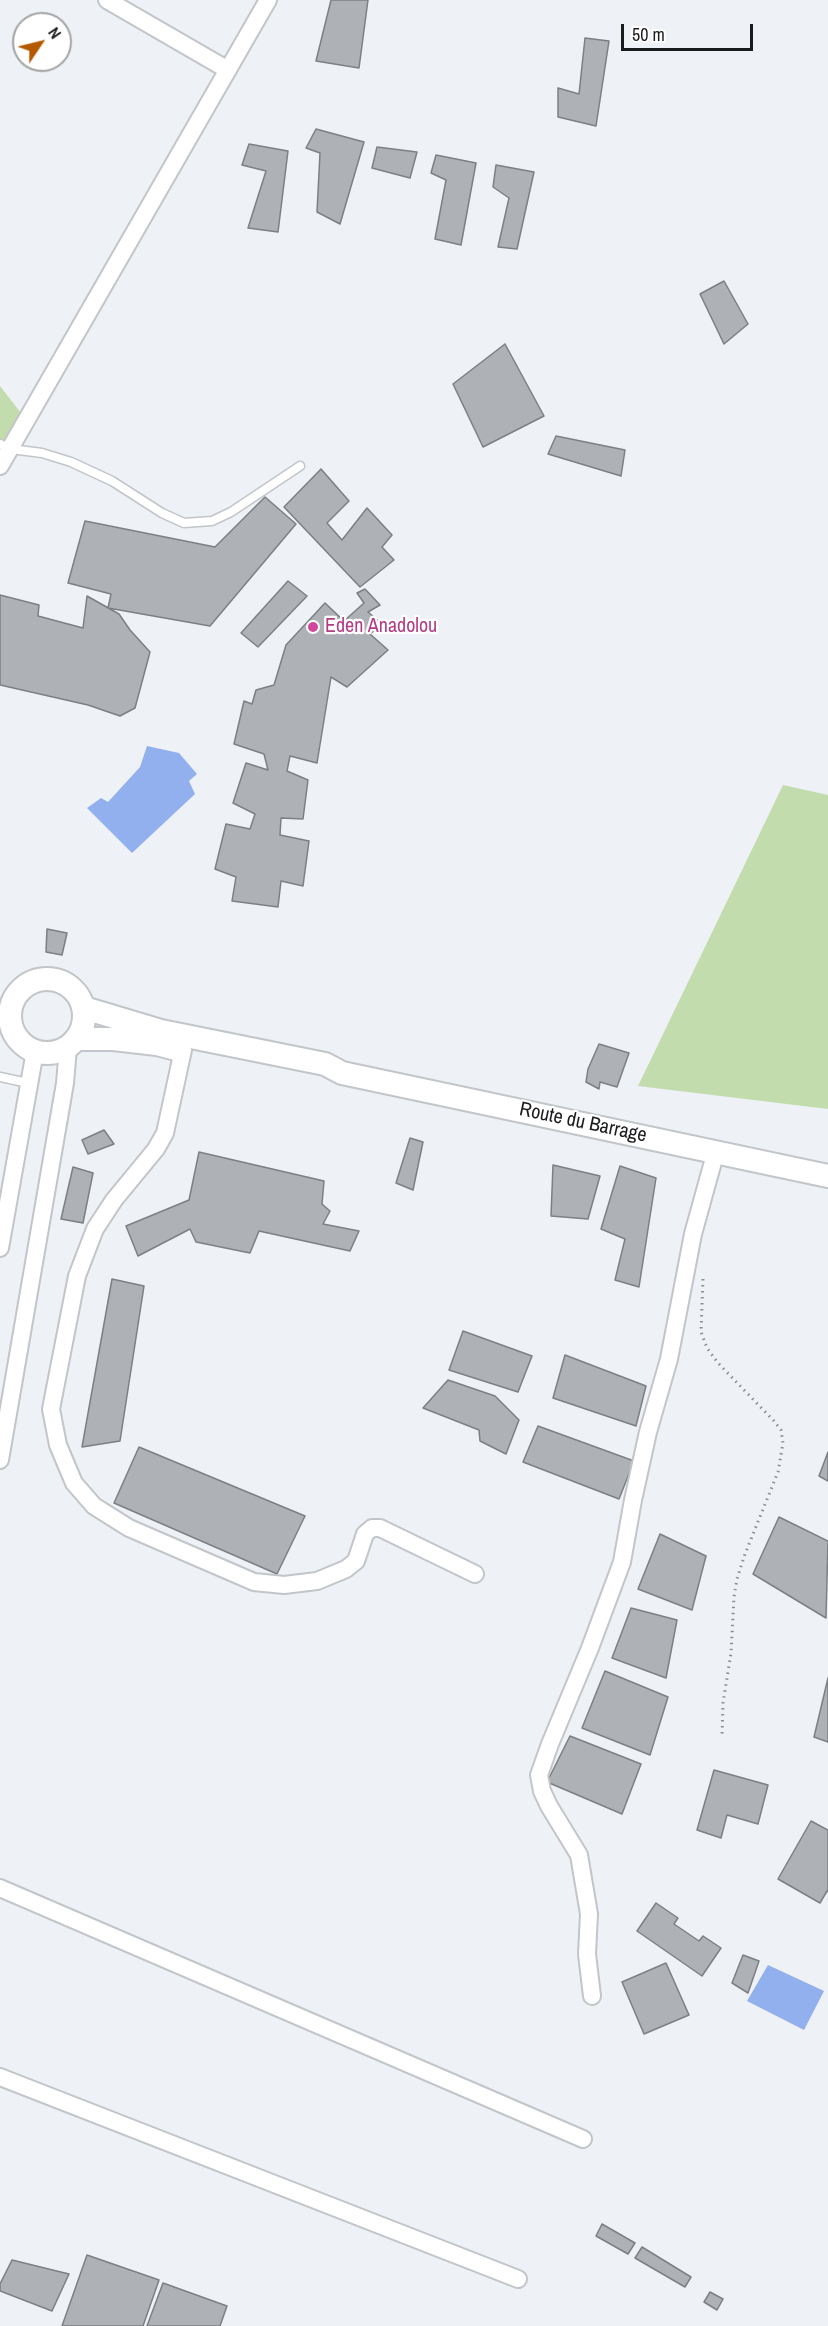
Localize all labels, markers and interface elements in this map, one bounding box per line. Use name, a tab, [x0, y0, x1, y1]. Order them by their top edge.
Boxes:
north arrow	[12, 12, 72, 72]
scale bar	[624, 12, 756, 50]
text: 50 m	[632, 22, 665, 47]
text: N	[43, 23, 67, 43]
place label: Eden Anadolou	[325, 615, 437, 639]
marker: Eden Anadolou	[306, 620, 320, 634]
street label: Route du Barrage	[517, 1098, 649, 1148]

